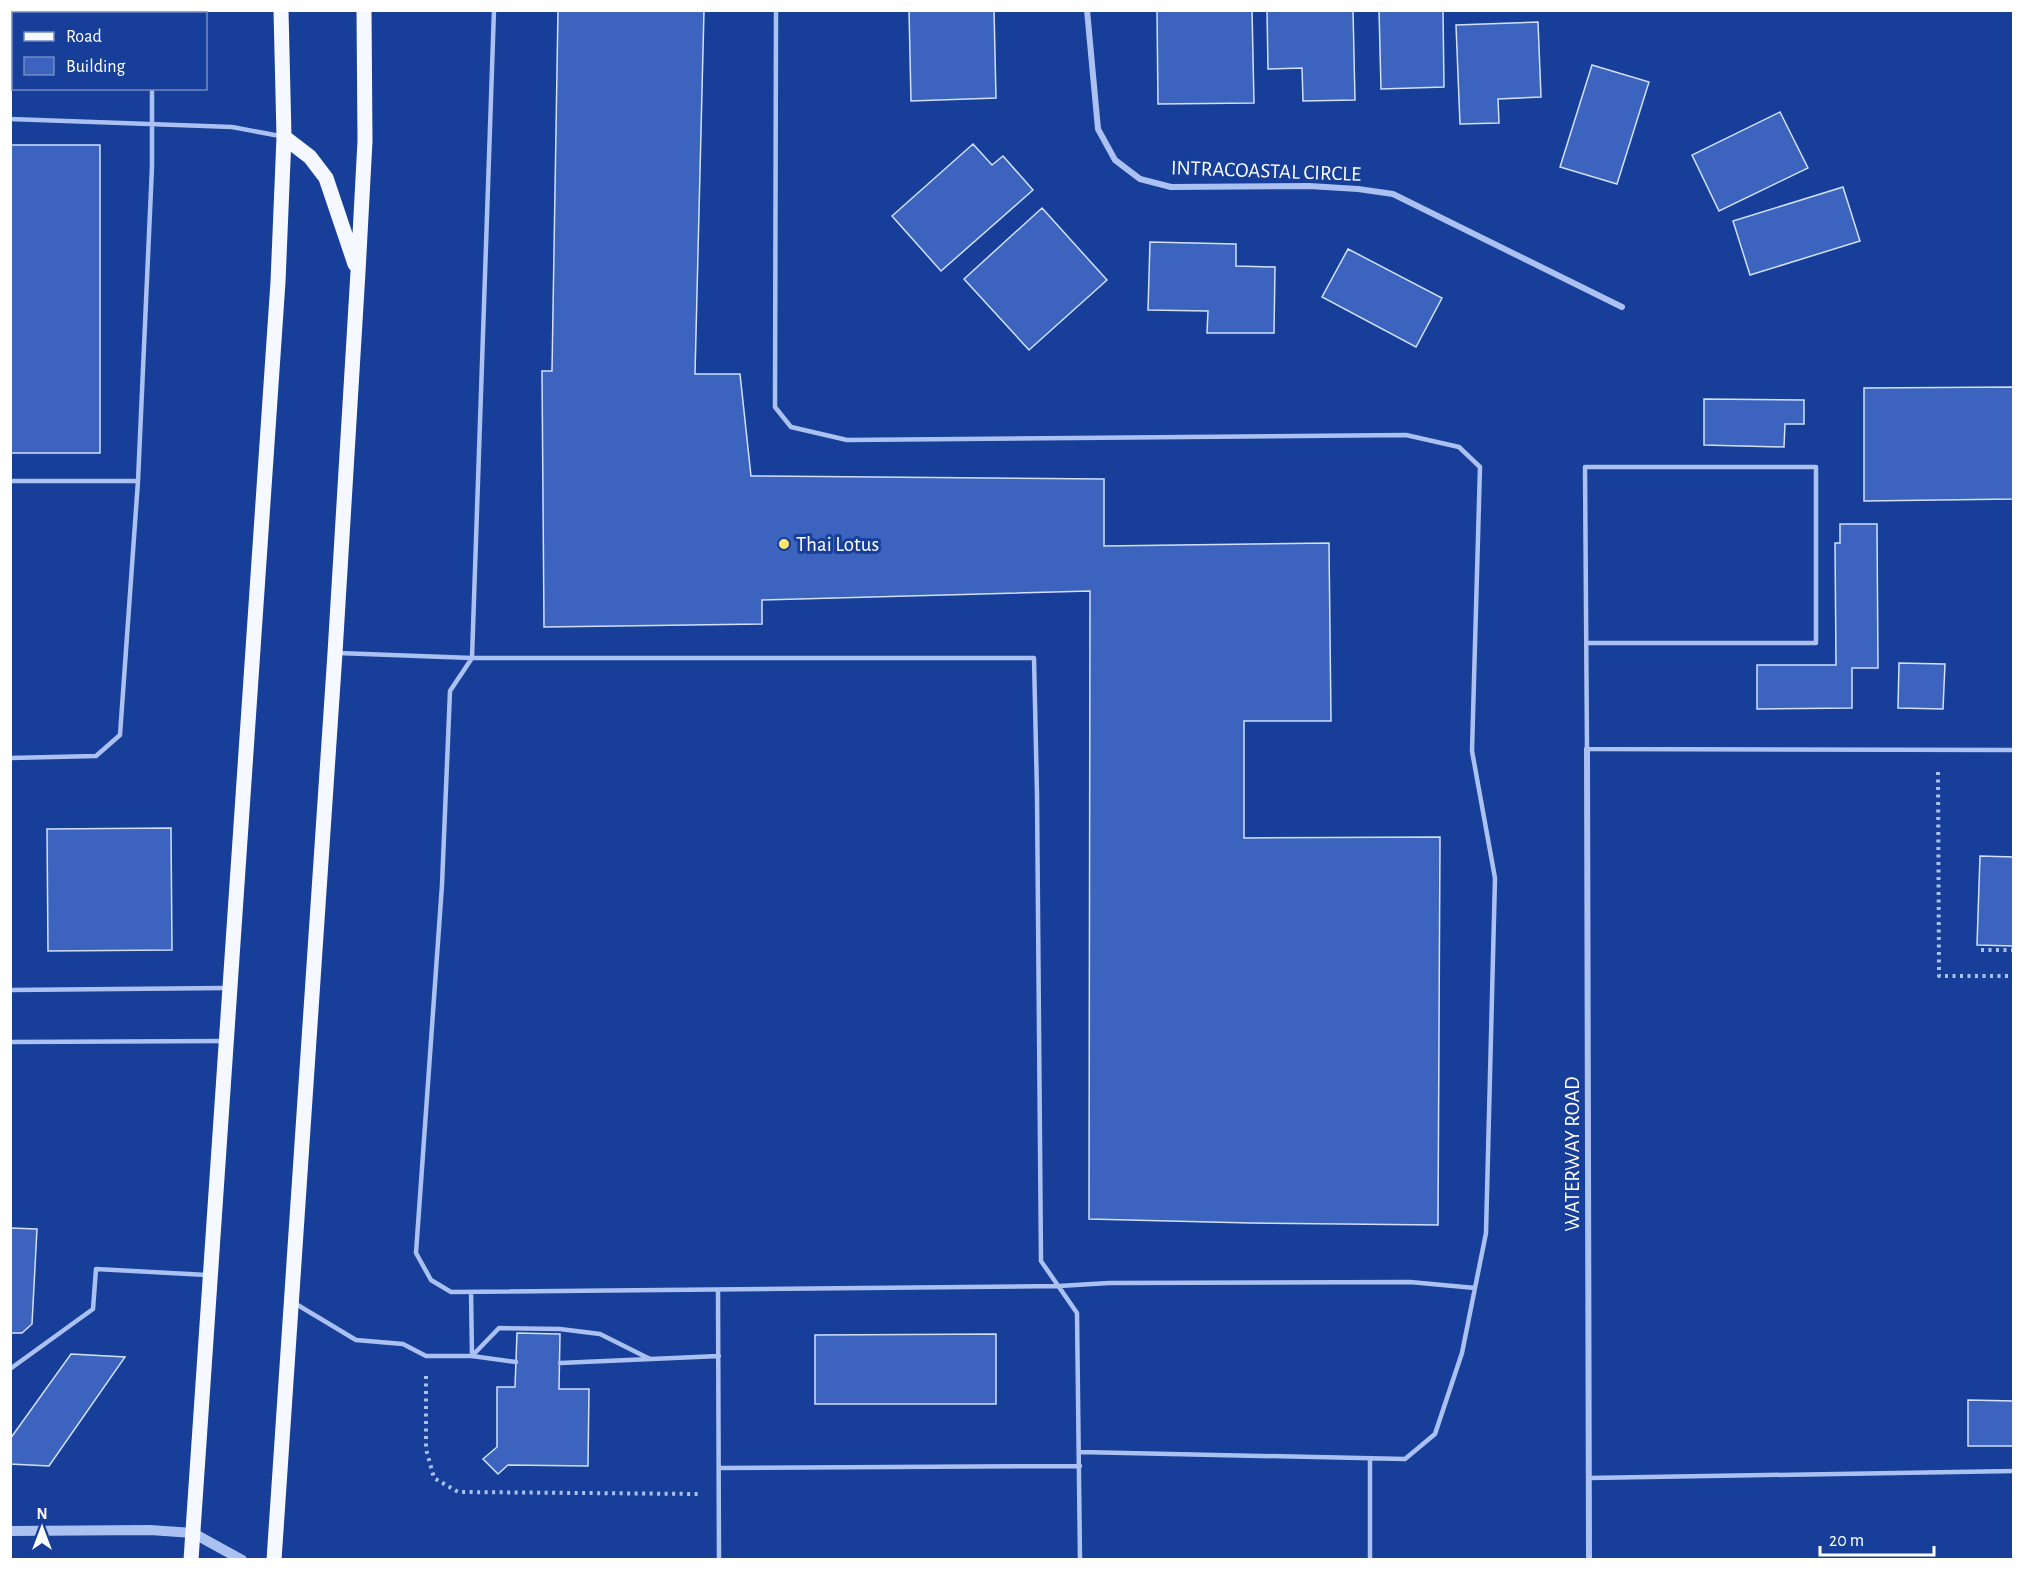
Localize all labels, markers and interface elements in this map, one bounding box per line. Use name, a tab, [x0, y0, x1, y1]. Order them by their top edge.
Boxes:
legend	[12, 12, 207, 90]
text: Road	[66, 28, 102, 46]
text: Building	[66, 58, 126, 76]
street label: INTRACOASTAL CIRCLE	[1171, 157, 1361, 185]
place label: Thai Lotus	[796, 534, 879, 555]
marker: Thai Lotus	[777, 537, 791, 551]
street label: WATERWAY ROAD	[1562, 1076, 1583, 1232]
north arrow	[12, 1498, 72, 1558]
text: N	[36, 1506, 48, 1522]
scale bar	[1820, 1519, 1934, 1557]
text: 20 m	[1829, 1532, 1864, 1550]

